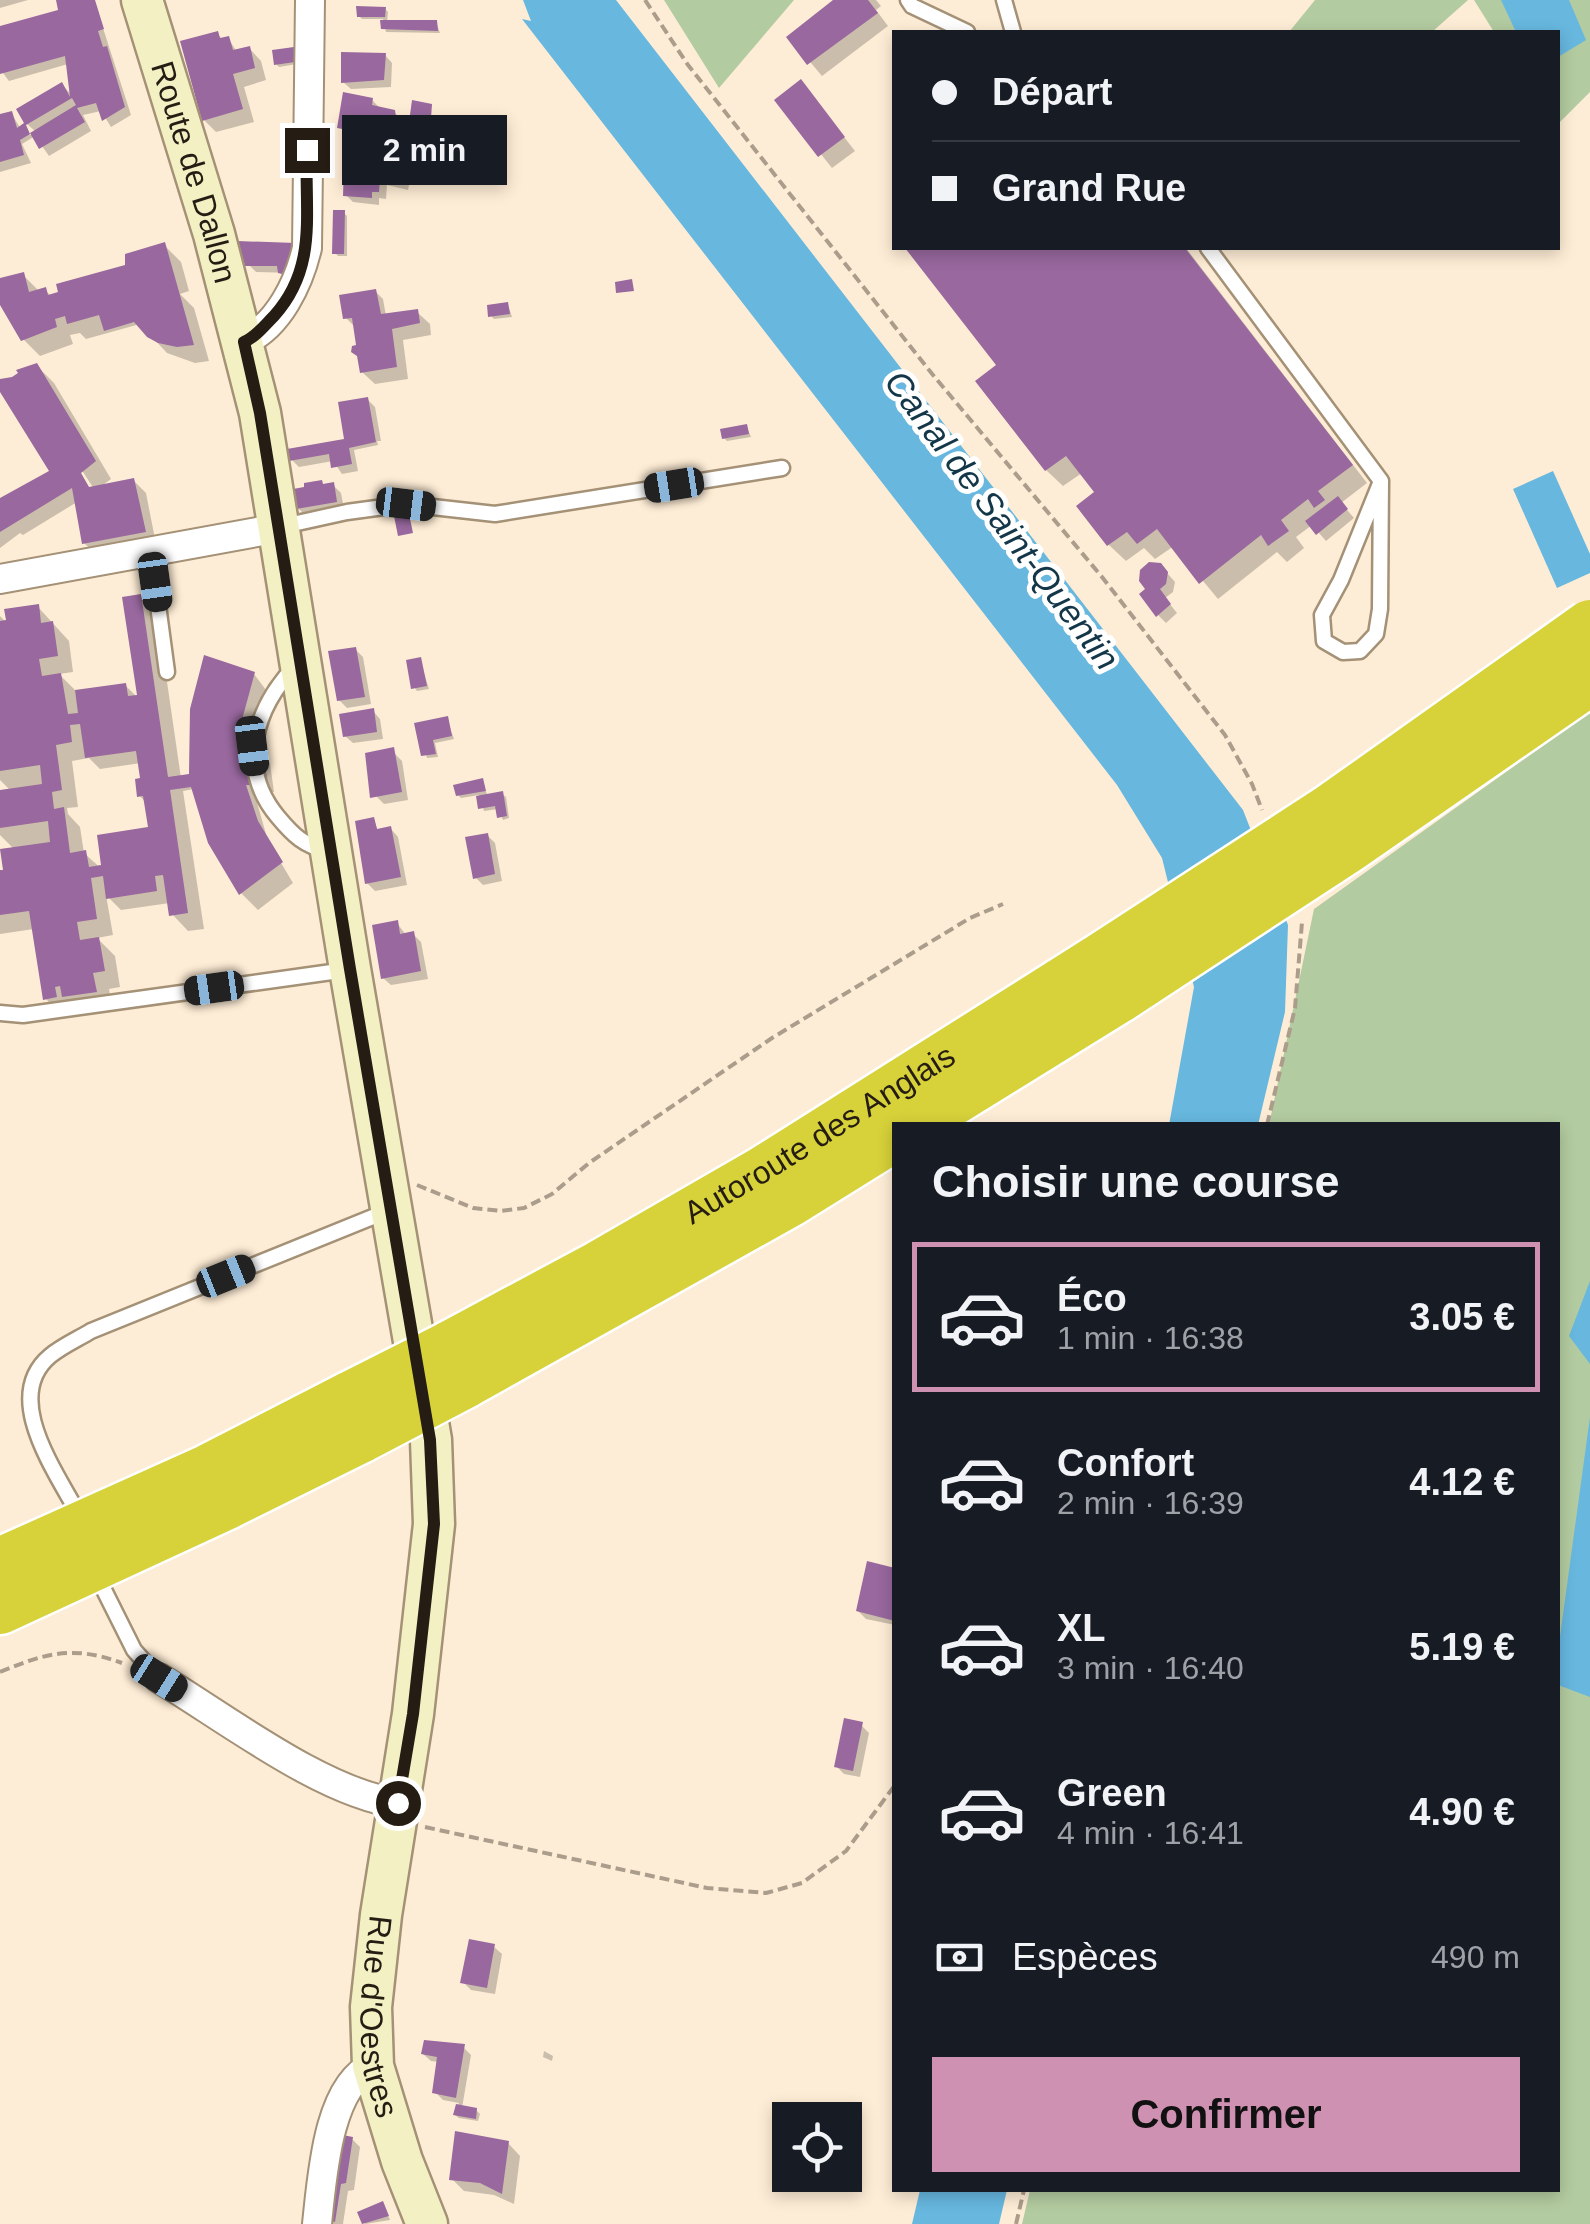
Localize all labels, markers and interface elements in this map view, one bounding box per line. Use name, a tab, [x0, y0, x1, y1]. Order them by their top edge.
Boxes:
street label: Route de Dallon	[144, 57, 244, 287]
text: Départ	[992, 71, 1112, 113]
callout: 2 min	[342, 115, 507, 185]
route end	[285, 128, 330, 173]
text: 2 min	[383, 132, 466, 168]
text: Grand Rue	[992, 167, 1186, 209]
water label: Canal de Saint-Quentin	[877, 363, 1127, 677]
car	[642, 465, 706, 505]
car	[374, 485, 438, 523]
car	[136, 550, 174, 614]
car	[233, 714, 271, 778]
car	[182, 969, 246, 1007]
street label: Autoroute des Anglais	[677, 1037, 961, 1231]
text: Choisir une course	[932, 1156, 1340, 1207]
car	[193, 1251, 259, 1301]
icon: car	[937, 1272, 1027, 1362]
text: Éco	[1057, 1277, 1127, 1319]
text: 3.05 €	[1409, 1296, 1515, 1338]
text: 1 min · 16:38	[1057, 1320, 1244, 1356]
icon: car	[937, 1437, 1027, 1527]
text: Confort	[1057, 1442, 1194, 1484]
text: 4.12 €	[1409, 1461, 1515, 1503]
text: 2 min · 16:39	[1057, 1485, 1244, 1521]
icon: car	[937, 1602, 1027, 1692]
text: XL	[1057, 1607, 1106, 1649]
text: 5.19 €	[1409, 1626, 1515, 1668]
car	[126, 1649, 192, 1707]
text: 3 min · 16:40	[1057, 1650, 1244, 1686]
icon: car	[937, 1767, 1027, 1857]
text: Green	[1057, 1772, 1167, 1814]
route start	[376, 1781, 421, 1826]
text: 4.90 €	[1409, 1791, 1515, 1833]
text: 4 min · 16:41	[1057, 1815, 1244, 1851]
street label: Rue d'Oestres	[353, 1914, 406, 2122]
icon: cash	[932, 1930, 987, 1985]
text: Espèces	[1012, 1936, 1158, 1978]
text: 490 m	[1431, 1939, 1520, 1975]
button: Confirmer	[932, 2057, 1520, 2172]
map controls	[772, 2102, 862, 2192]
button: locate	[772, 2102, 862, 2192]

